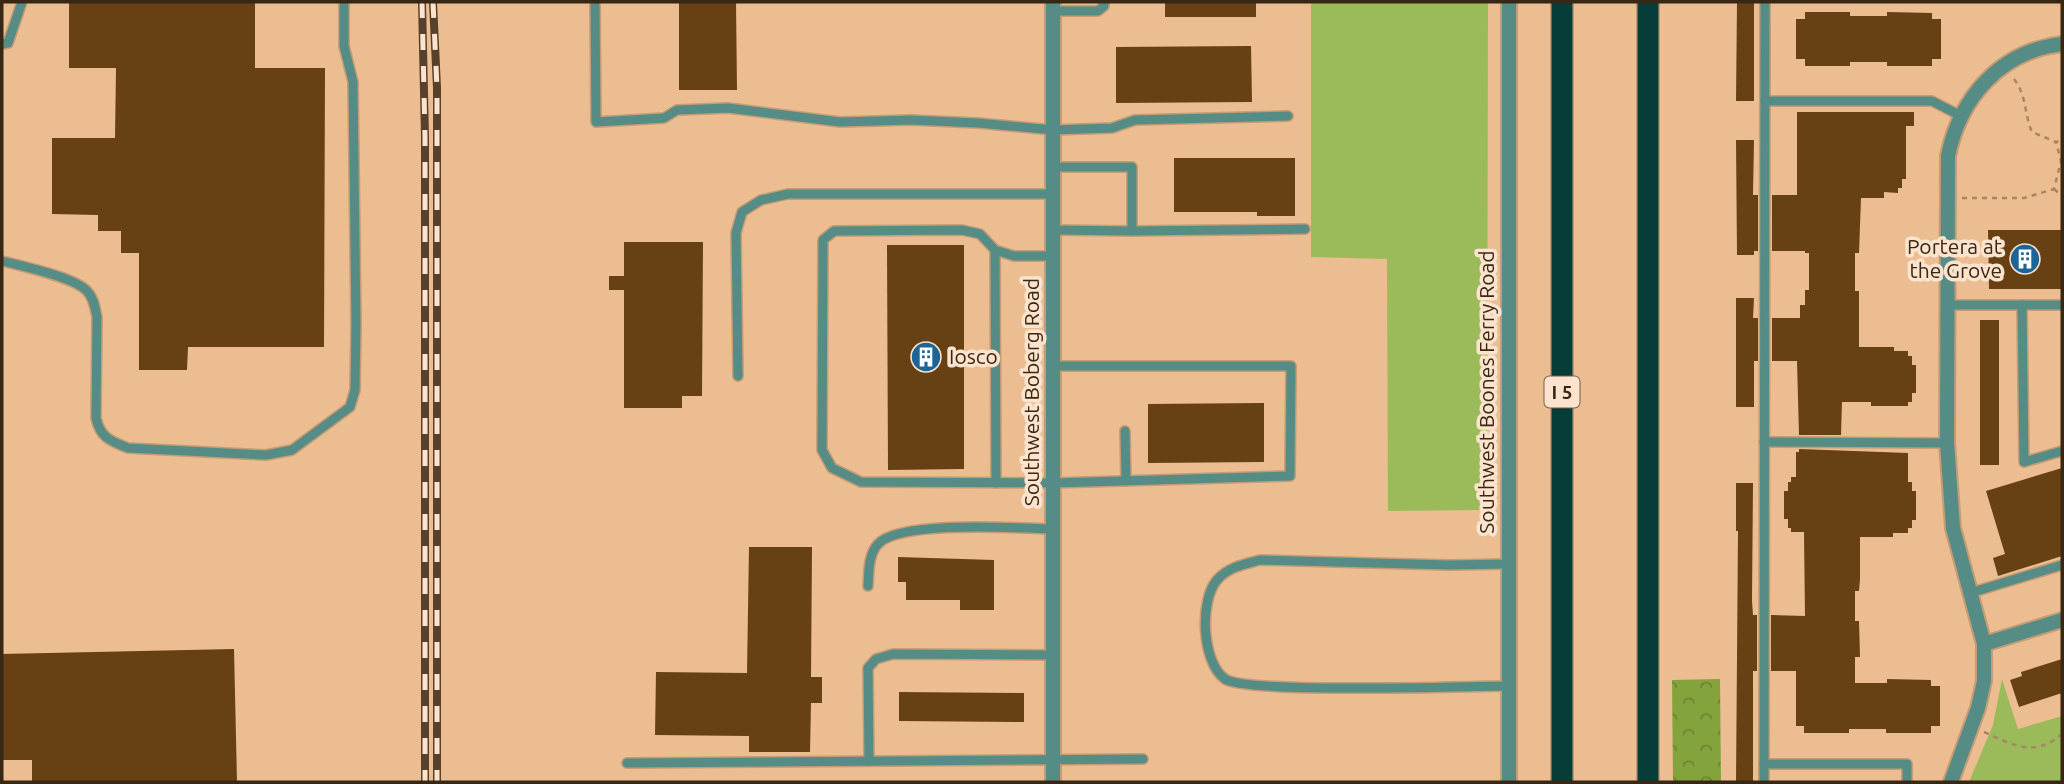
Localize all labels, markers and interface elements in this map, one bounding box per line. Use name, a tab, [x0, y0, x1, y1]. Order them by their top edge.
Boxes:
place label: Portera at the Grove	[1907, 234, 2002, 282]
building icon: Portera at the Grove	[2008, 242, 2042, 276]
street label: Southwest Boones Ferry Road	[1474, 250, 1498, 534]
street label: Southwest Boberg Road	[1019, 278, 1043, 506]
building icon: Iosco	[909, 340, 943, 374]
place label: Iosco	[949, 344, 998, 368]
road number: I 5	[1544, 376, 1580, 408]

